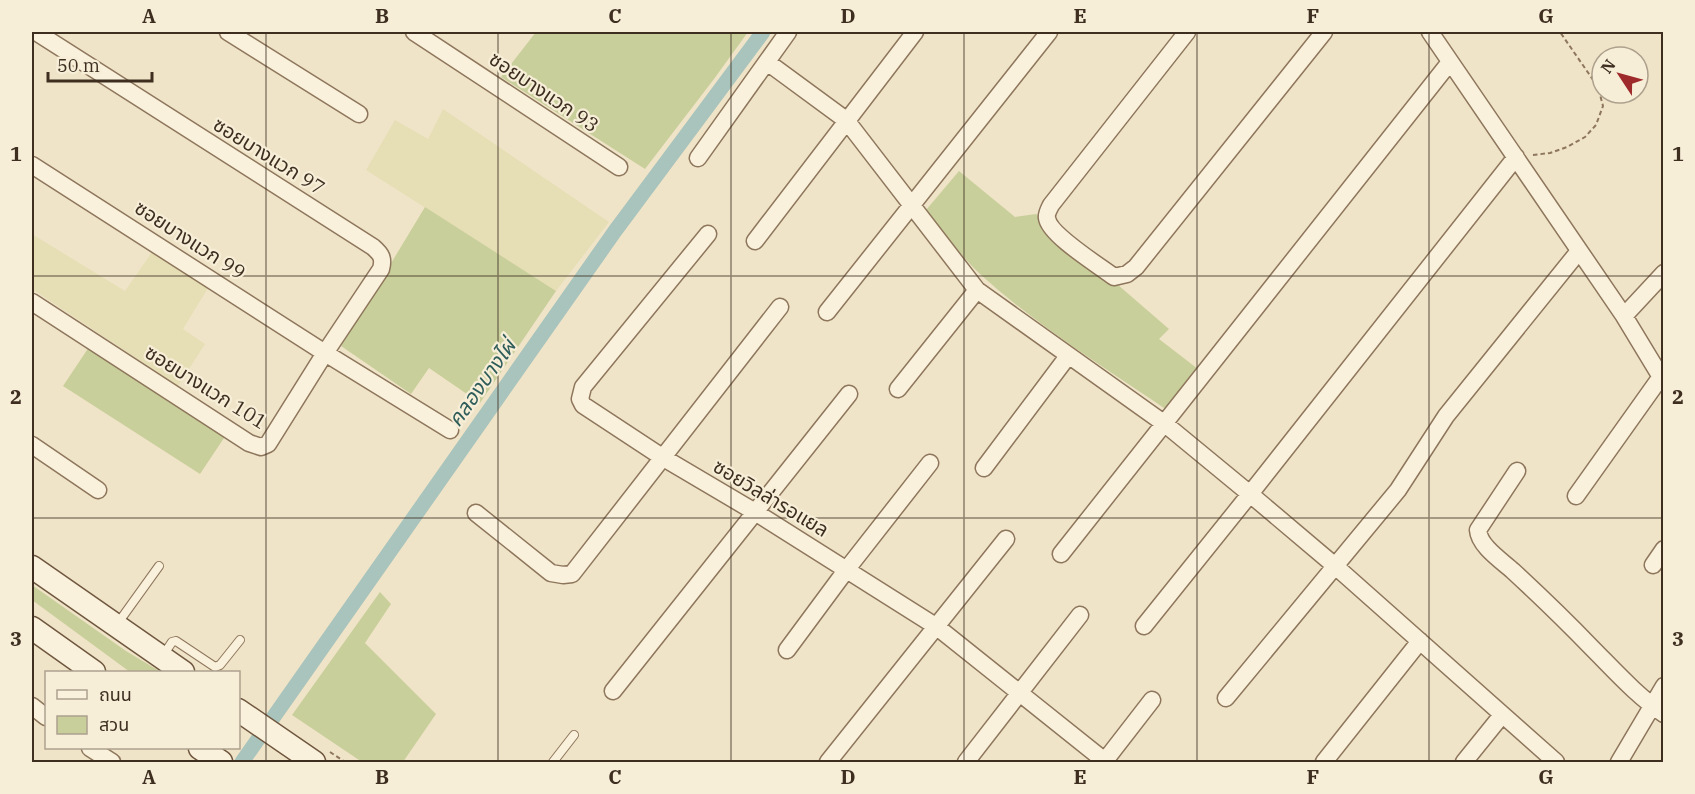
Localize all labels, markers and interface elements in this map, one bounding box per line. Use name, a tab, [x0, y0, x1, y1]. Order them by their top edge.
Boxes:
text: A	[142, 2, 156, 29]
text: B	[375, 2, 389, 29]
text: C	[608, 2, 622, 29]
text: D	[840, 2, 856, 29]
text: E	[1073, 2, 1087, 29]
text: F	[1307, 2, 1319, 29]
text: G	[1538, 2, 1554, 29]
scale bar	[48, 45, 152, 83]
street label: ซอยบางแวก 93	[484, 45, 604, 138]
north arrow	[1590, 45, 1650, 105]
text: 50 m	[57, 54, 100, 77]
text: N	[1596, 55, 1620, 77]
street label: ซอยบางแวก 97	[208, 110, 330, 201]
text: 1	[10, 140, 22, 167]
text: 1	[1672, 140, 1684, 167]
street label: ซอยบางแวก 99	[130, 194, 251, 286]
water label: คลองบางไผ่	[441, 331, 523, 432]
street label: ซอยบางแวก 101	[140, 338, 272, 435]
text: 2	[10, 383, 22, 410]
text: 2	[1672, 383, 1684, 410]
street label: ซอยวิลล่ารอแยล	[708, 452, 834, 543]
text: 3	[10, 625, 22, 652]
text: 3	[1672, 625, 1684, 652]
legend	[45, 671, 240, 749]
text: ถนน	[99, 683, 132, 706]
text: สวน	[99, 713, 129, 736]
text: A	[142, 763, 156, 790]
text: B	[375, 763, 389, 790]
text: C	[608, 763, 622, 790]
text: D	[840, 763, 856, 790]
text: E	[1073, 763, 1087, 790]
text: F	[1307, 763, 1319, 790]
text: G	[1538, 763, 1554, 790]

